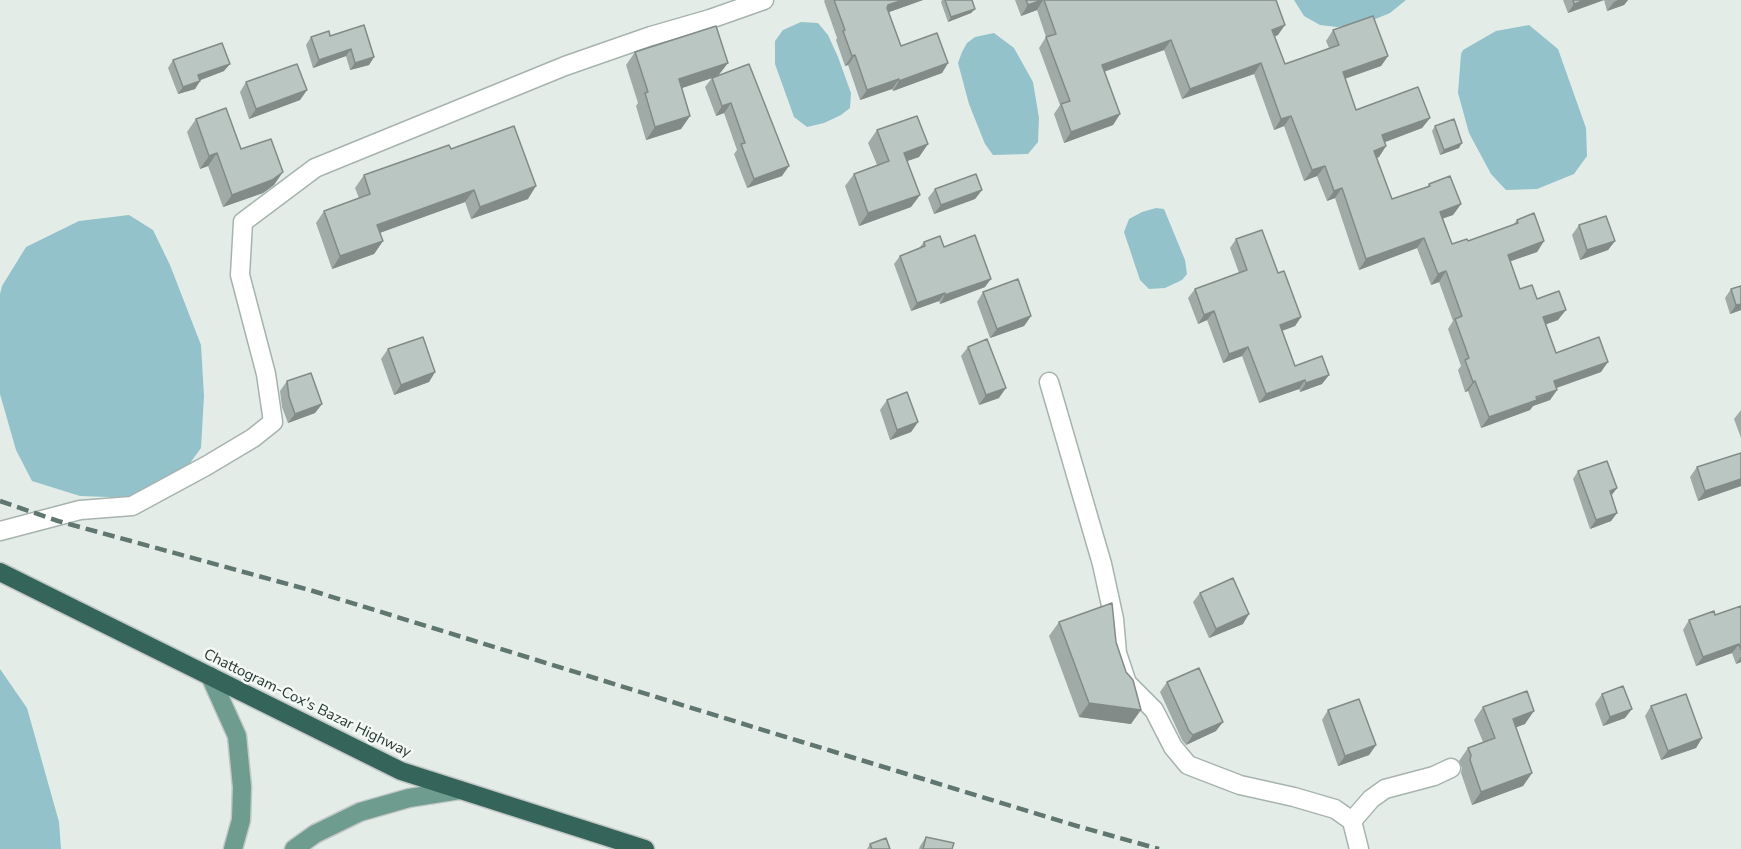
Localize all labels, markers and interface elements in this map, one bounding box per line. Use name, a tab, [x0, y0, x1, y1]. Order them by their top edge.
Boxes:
street label: Chattogram-Cox's Bazar Highway	[200, 646, 414, 762]

